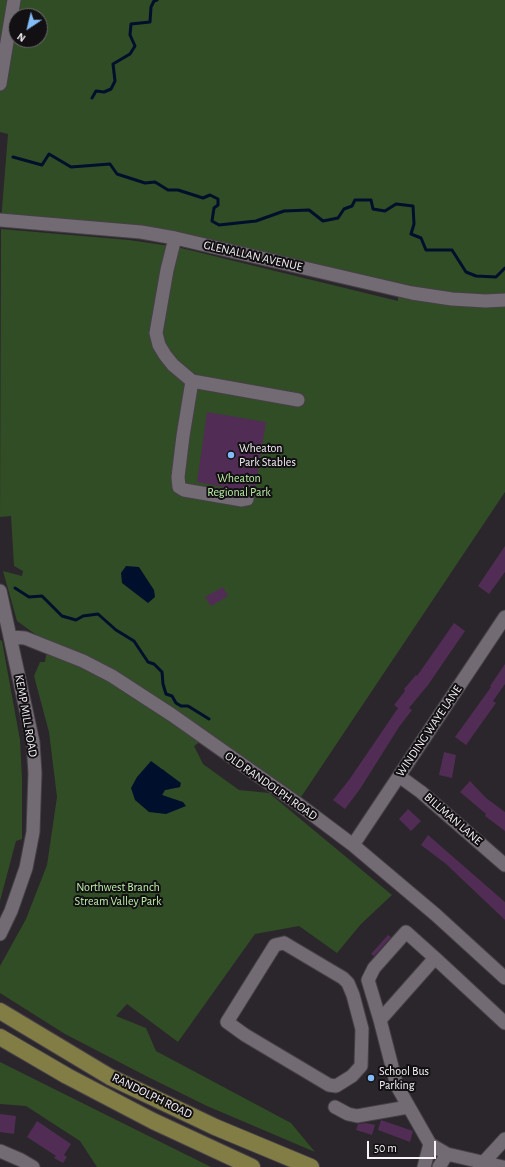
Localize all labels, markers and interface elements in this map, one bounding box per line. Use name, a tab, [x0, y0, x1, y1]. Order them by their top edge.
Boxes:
north arrow	[8, 8, 48, 48]
text: N	[15, 31, 28, 44]
street label: GLENALLAN AVENUE	[202, 238, 304, 274]
place label: Wheaton Park Stables	[239, 441, 296, 469]
marker: Wheaton Park Stables	[226, 450, 236, 460]
park label: Wheaton Regional Park	[207, 471, 271, 499]
street label: KEMP MILL ROAD	[12, 674, 40, 758]
street label: WINDING WAYE LANE	[393, 683, 465, 779]
street label: OLD RANDOLPH ROAD	[222, 749, 320, 823]
street label: BILLMAN LANE	[421, 790, 485, 848]
park label: Northwest Branch Stream Valley Park	[75, 880, 161, 908]
place label: School Bus Parking	[379, 1064, 429, 1092]
street label: RANDOLPH ROAD	[110, 1070, 194, 1122]
marker: School Bus Parking	[366, 1073, 376, 1083]
scale bar	[369, 1133, 438, 1159]
text: 50 m	[374, 1142, 397, 1154]

